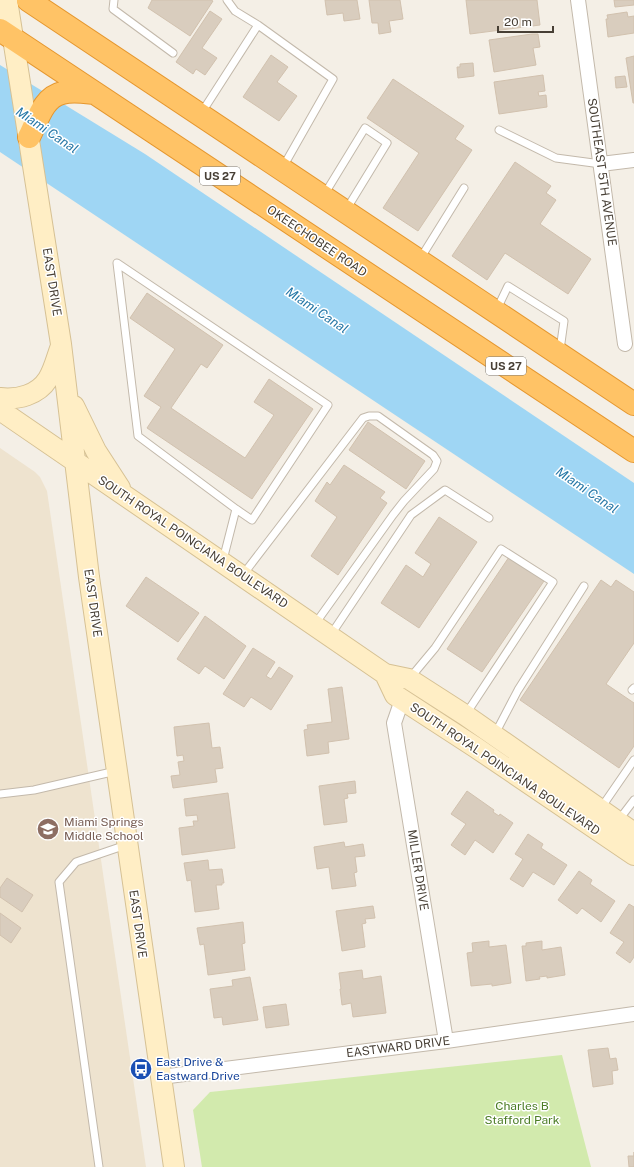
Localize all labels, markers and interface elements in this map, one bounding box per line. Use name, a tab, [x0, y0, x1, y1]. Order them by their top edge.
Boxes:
scale bar	[498, 8, 553, 34]
text: 20 m	[504, 15, 532, 29]
street label: SOUTHEAST 5TH AVENUE	[585, 97, 619, 247]
water label: Miami Canal	[13, 104, 81, 156]
road number: US 27	[200, 167, 240, 185]
street label: OKEECHOBEE ROAD	[264, 202, 370, 280]
street label: EAST DRIVE	[40, 247, 64, 317]
water label: Miami Canal	[283, 284, 351, 336]
road number: US 27	[486, 357, 526, 375]
water label: Miami Canal	[553, 464, 621, 516]
street label: SOUTH ROYAL POINCIANA BOULEVARD	[95, 473, 291, 611]
street label: EAST DRIVE	[81, 568, 105, 638]
street label: SOUTH ROYAL POINCIANA BOULEVARD	[407, 700, 603, 838]
place label: Miami Springs Middle School	[64, 815, 144, 843]
school or university icon: Miami Springs Middle School	[35, 816, 61, 842]
street label: MILLER DRIVE	[405, 829, 431, 911]
street label: EAST DRIVE	[126, 889, 150, 959]
street label: EASTWARD DRIVE	[345, 1034, 451, 1060]
place label: East Drive & Eastward Drive	[156, 1055, 240, 1083]
bus stop icon: East Drive & Eastward Drive	[128, 1056, 154, 1082]
park label: Charles B Stafford Park	[484, 1099, 560, 1127]

